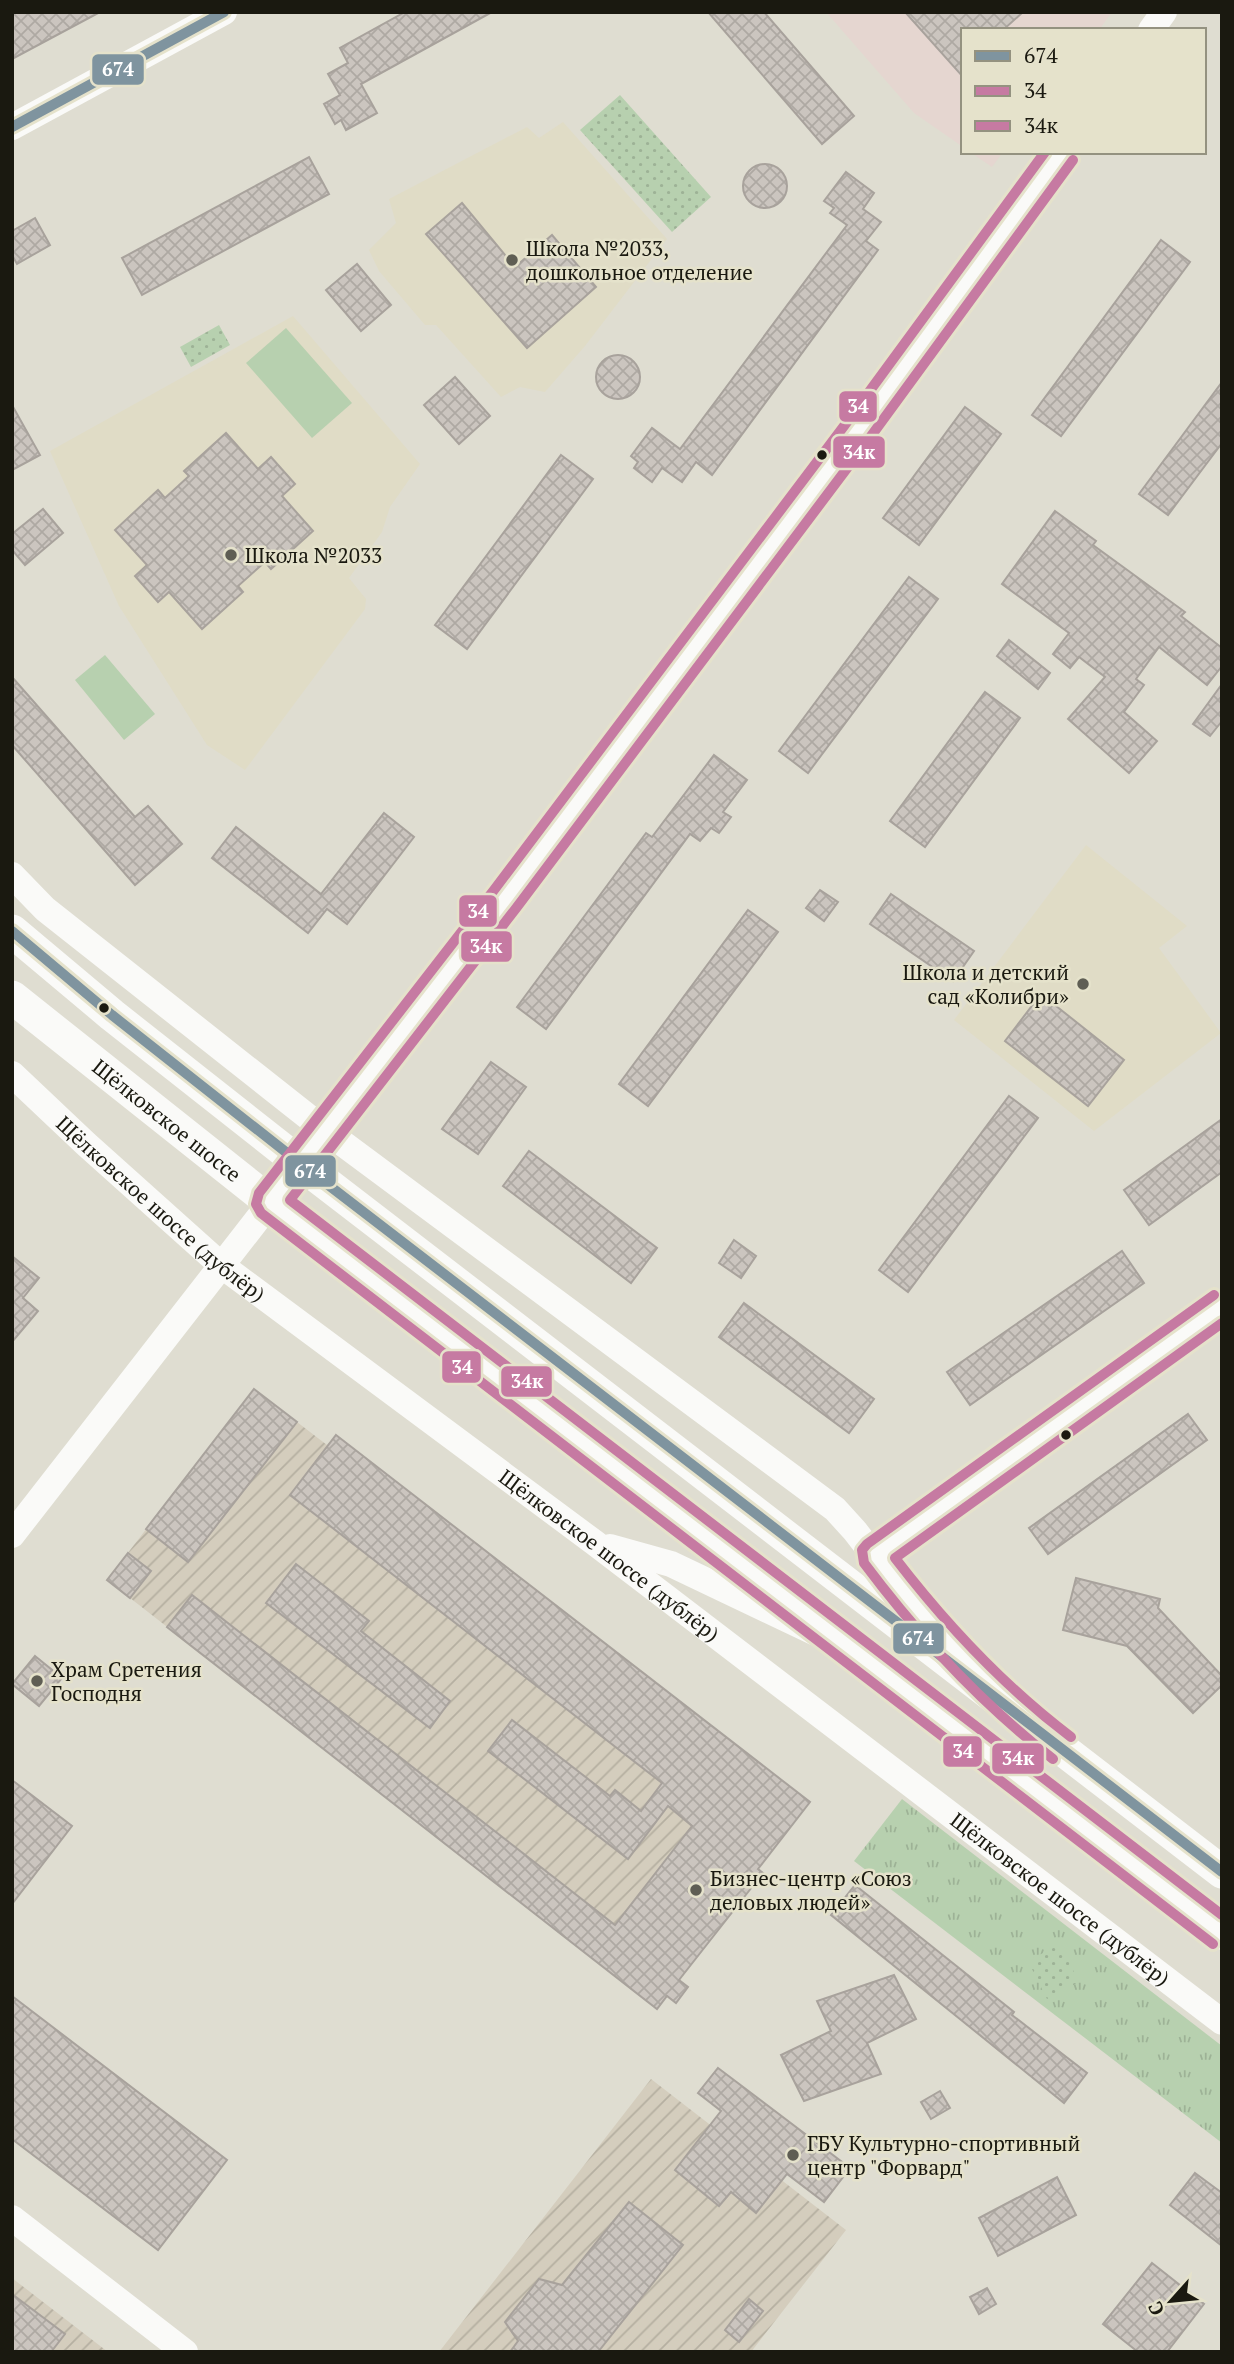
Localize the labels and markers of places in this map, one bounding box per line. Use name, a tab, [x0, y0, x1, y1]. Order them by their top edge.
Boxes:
place label: Школа №2033, дошкольное отделение	[526, 234, 753, 286]
marker: Школа №2033, дошкольное отделение	[504, 252, 520, 268]
unlabelled marker	[815, 448, 829, 462]
place label: Школа №2033	[245, 541, 382, 569]
marker: Школа №2033	[223, 547, 239, 563]
place label: Школа и детский сад «Колибри»	[903, 958, 1069, 1010]
marker: Школа и детский сад «Колибри»	[1075, 976, 1091, 992]
unlabelled marker	[97, 1001, 111, 1015]
unlabelled marker	[1059, 1428, 1073, 1442]
place label: Храм Сретения Господня	[51, 1655, 202, 1707]
marker: Храм Сретения Господня	[29, 1673, 45, 1689]
place label: Бизнес-центр «Союз деловых людей»	[710, 1864, 912, 1916]
marker: Бизнес-центр «Союз деловых людей»	[688, 1882, 704, 1898]
place label: ГБУ Культурно-спортивный центр "Форвард"	[807, 2129, 1080, 2181]
marker: ГБУ Культурно-спортивный центр "Форвард"	[785, 2147, 801, 2163]

